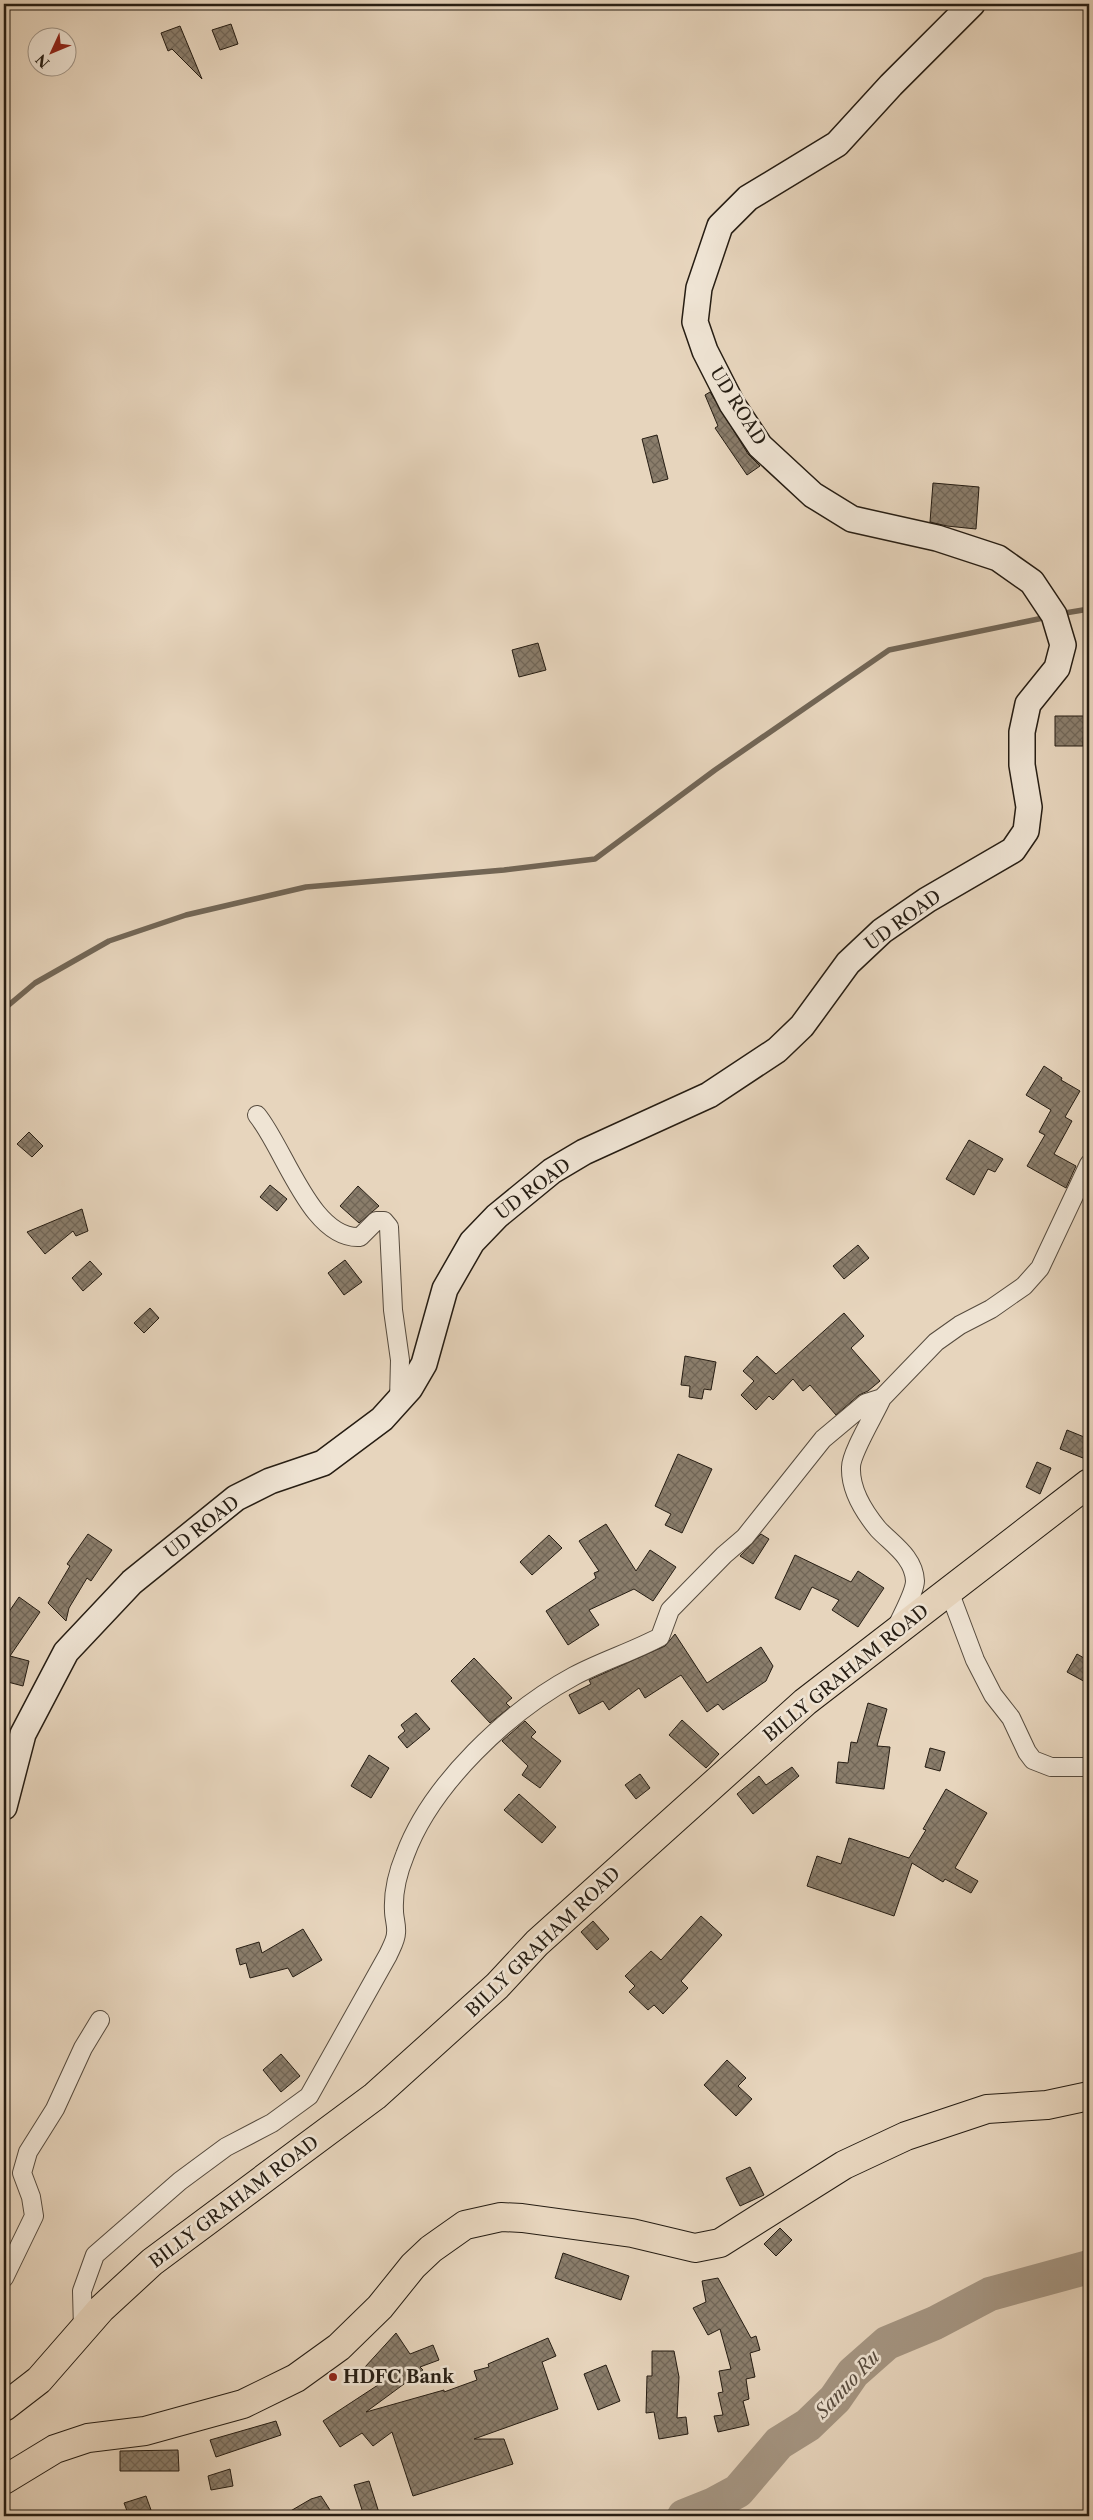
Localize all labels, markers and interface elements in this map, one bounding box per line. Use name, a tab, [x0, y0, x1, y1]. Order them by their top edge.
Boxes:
north arrow	[28, 28, 78, 78]
text: N	[32, 50, 53, 72]
street label: UD ROAD	[705, 363, 771, 449]
street label: UD ROAD	[861, 885, 945, 955]
street label: UD ROAD	[491, 1154, 575, 1224]
street label: UD ROAD	[160, 1491, 244, 1563]
street label: BILLY GRAHAM ROAD	[759, 1600, 933, 1746]
street label: BILLY GRAHAM ROAD	[461, 1862, 625, 2022]
street label: BILLY GRAHAM ROAD	[145, 2131, 323, 2273]
water label: Sanuo Ru	[810, 2345, 885, 2424]
place label: HDFC Bank	[343, 2366, 455, 2388]
marker: HDFC Bank	[327, 2371, 339, 2383]

